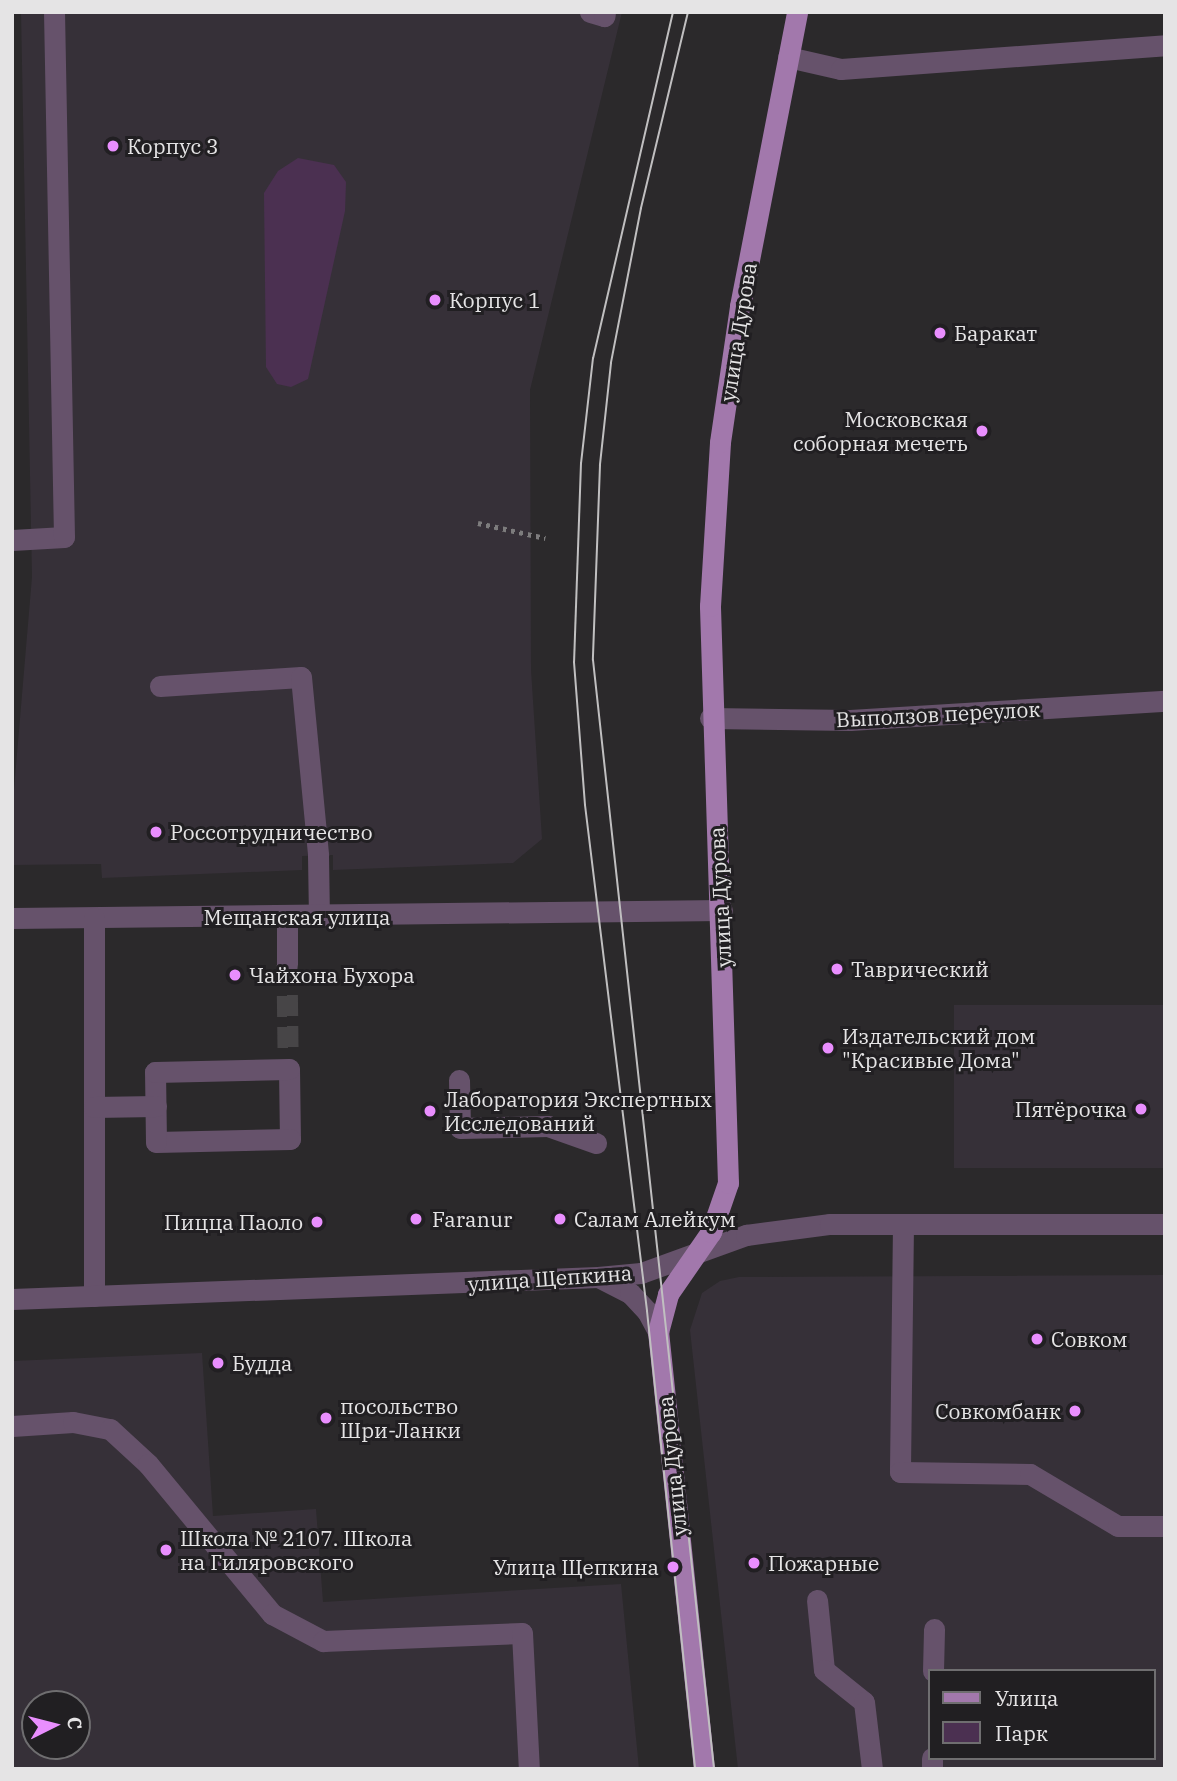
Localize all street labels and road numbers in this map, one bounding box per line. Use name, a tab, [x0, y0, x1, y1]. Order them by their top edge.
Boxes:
street label: улица Дурова	[715, 260, 761, 404]
street label: Выползов переулок	[835, 696, 1041, 732]
street label: улица Дурова	[704, 826, 736, 968]
street label: Мещанская улица	[203, 904, 391, 930]
street label: улица Щепкина	[467, 1260, 633, 1296]
street label: улица Дурова	[652, 1395, 692, 1537]

